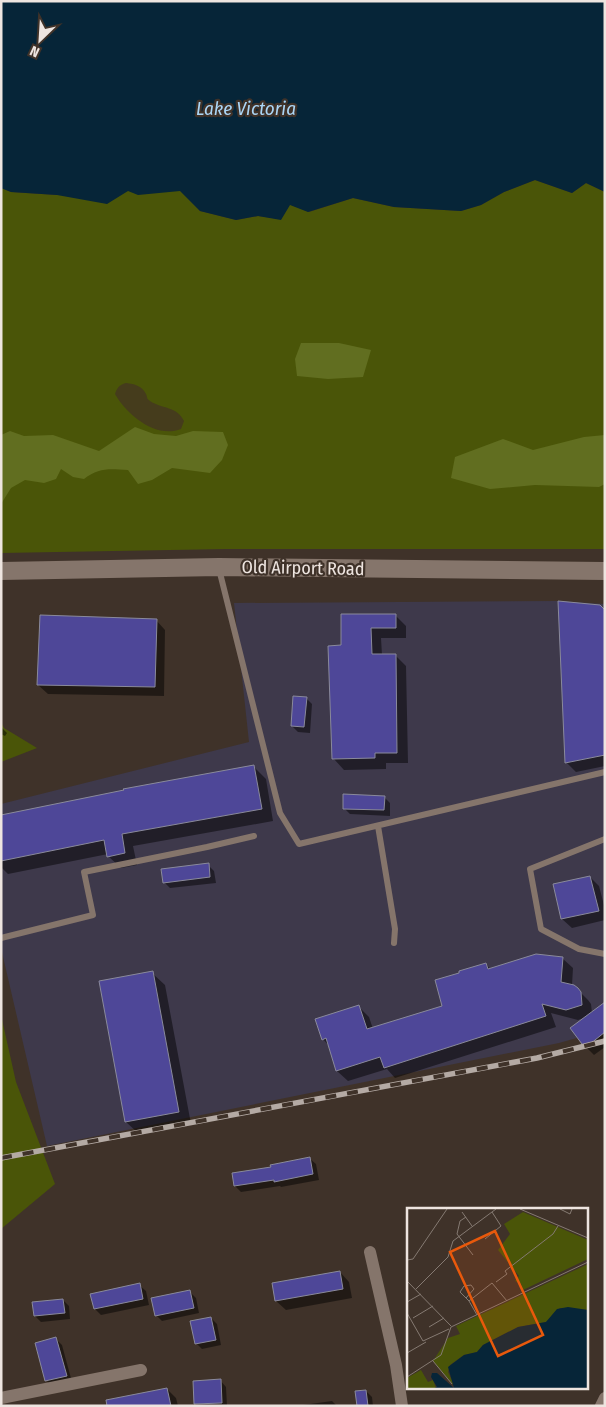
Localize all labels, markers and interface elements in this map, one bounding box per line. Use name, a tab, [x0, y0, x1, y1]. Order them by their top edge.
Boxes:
north arrow	[15, 15, 65, 65]
text: N	[27, 42, 42, 61]
water label: Lake Victoria	[196, 97, 296, 120]
street label: Old Airport Road	[241, 556, 365, 580]
inset map	[407, 1208, 588, 1390]

